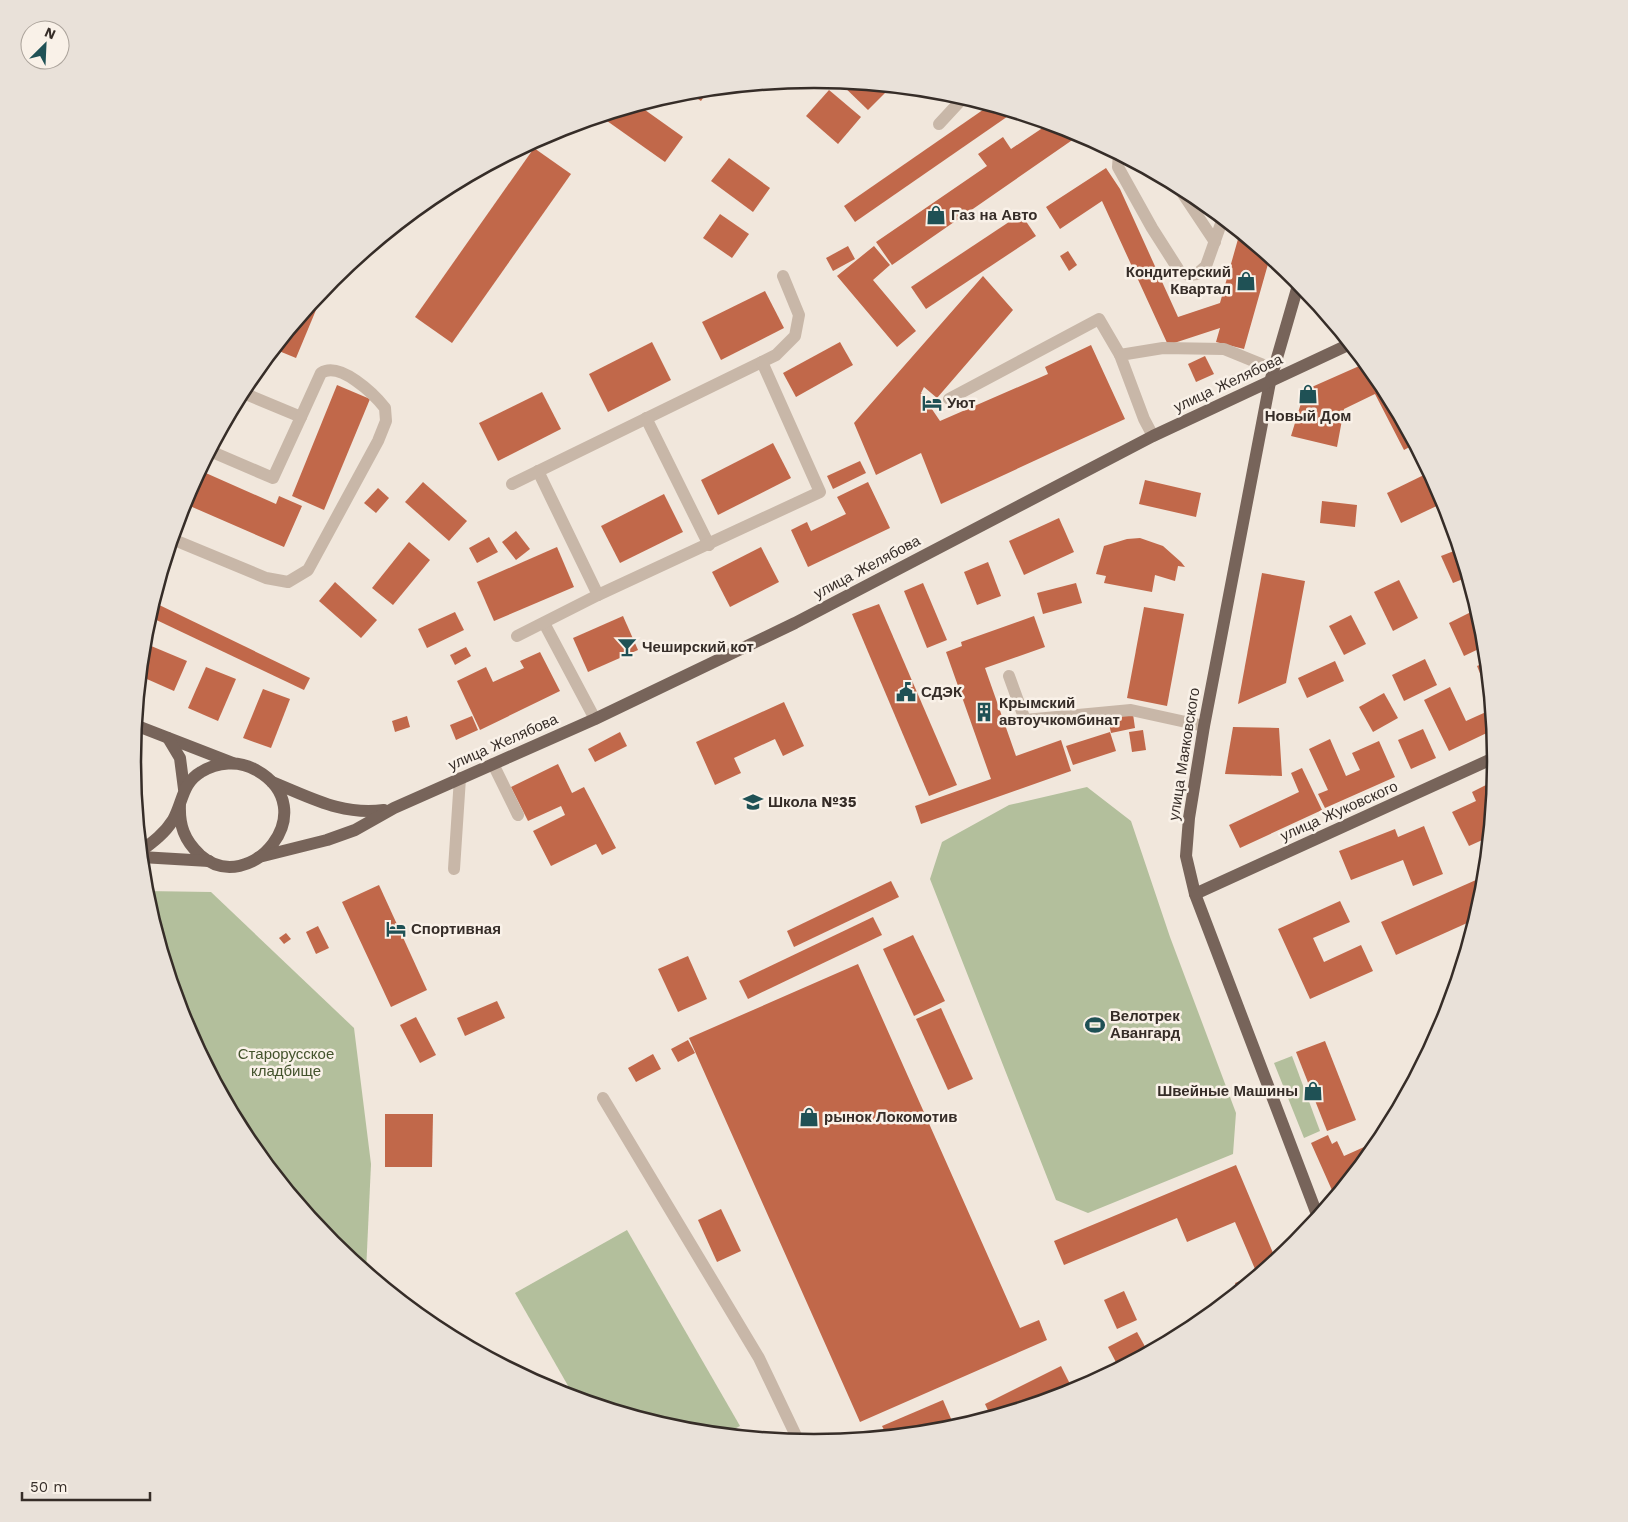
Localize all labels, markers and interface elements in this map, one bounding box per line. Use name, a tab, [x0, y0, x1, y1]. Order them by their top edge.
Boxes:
north arrow	[20, 20, 70, 70]
text: N	[42, 24, 58, 43]
shop icon: Газ на Авто	[925, 204, 947, 226]
place label: Газ на Авто	[951, 206, 1037, 224]
place label: Кондитерский Квартал	[1126, 263, 1231, 298]
shop icon: Кондитерский Квартал	[1235, 270, 1257, 292]
street label: улица Желябова	[1171, 350, 1286, 416]
shop icon: Новый Дом	[1297, 383, 1319, 405]
hotel icon: Уют	[921, 392, 943, 414]
place label: Уют	[947, 394, 976, 412]
place label: Новый Дом	[1265, 407, 1351, 425]
street label: улица Желябова	[811, 531, 924, 603]
bar icon: Чеширский кот	[616, 636, 638, 658]
place label: Чеширский кот	[642, 638, 754, 656]
public building icon: СДЭК	[895, 681, 917, 703]
place label: СДЭК	[921, 683, 963, 701]
street label: улица Маяковского	[1165, 686, 1203, 822]
place label: Крымский автоучкомбинат	[999, 694, 1120, 729]
building icon: Крымский автоучкомбинат	[973, 701, 995, 723]
street label: улица Желябова	[446, 710, 561, 774]
street label: улица Жуковского	[1278, 777, 1400, 845]
school or university icon: Школа №35	[742, 791, 764, 813]
place label: Школа №35	[768, 793, 857, 811]
hotel icon: Спортивная	[385, 918, 407, 940]
place label: Спортивная	[411, 920, 501, 938]
place label: Велотрек Авангард	[1110, 1007, 1181, 1042]
sports icon: Велотрек Авангард	[1084, 1014, 1106, 1036]
park label: Старорусское кладбище	[238, 1045, 334, 1080]
shop icon: Швейные Машины	[1302, 1080, 1324, 1102]
place label: Швейные Машины	[1157, 1082, 1298, 1100]
shop icon: рынок Локомотив	[798, 1106, 820, 1128]
place label: рынок Локомотив	[824, 1108, 957, 1126]
scale bar	[22, 1470, 150, 1502]
text: 50 m	[30, 1478, 67, 1496]

